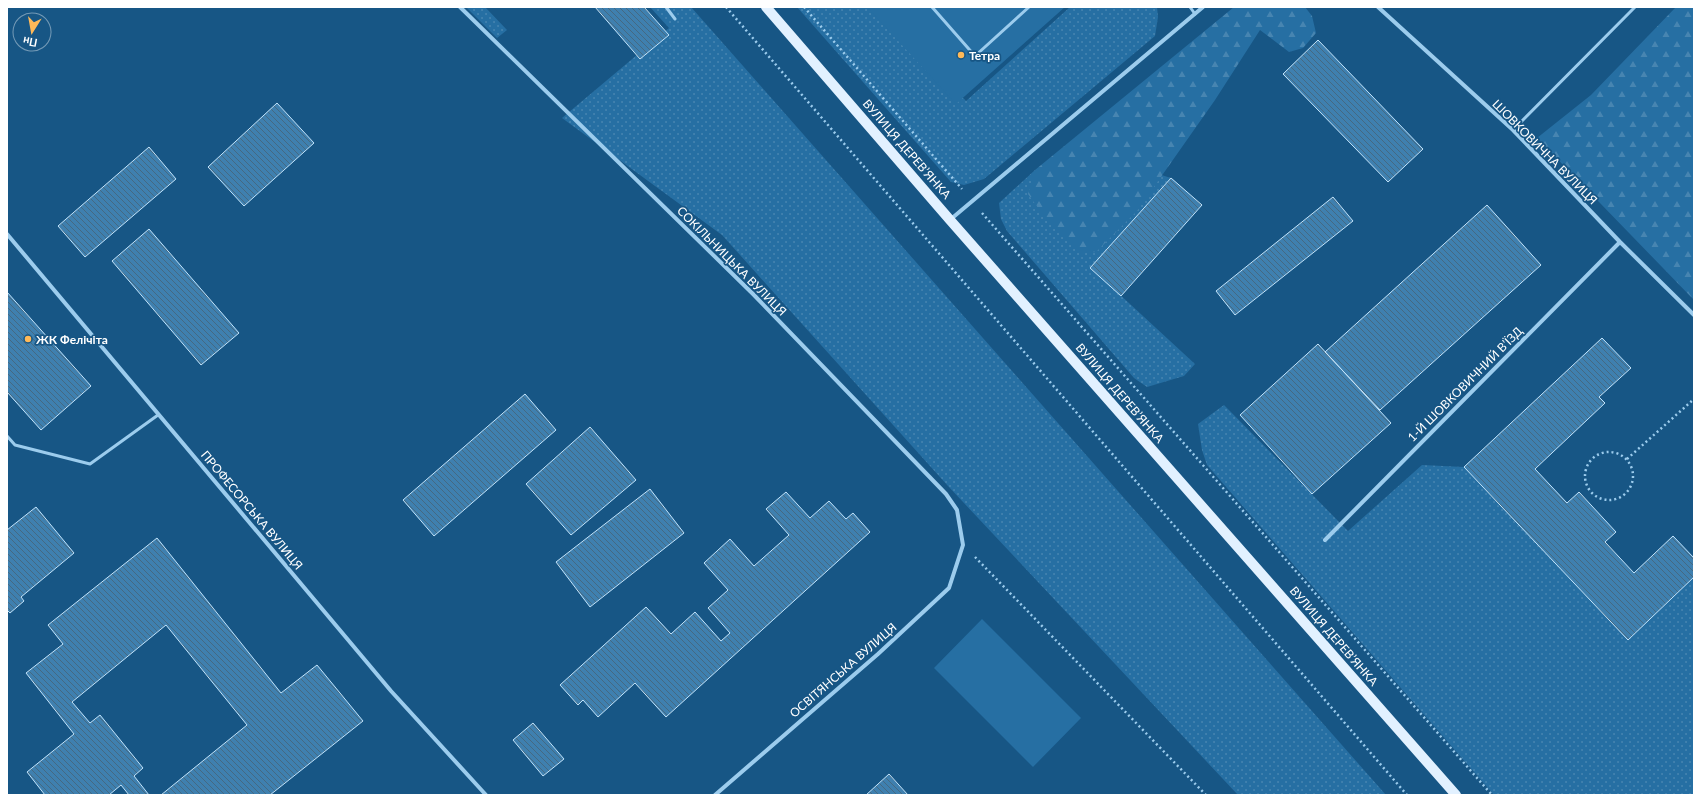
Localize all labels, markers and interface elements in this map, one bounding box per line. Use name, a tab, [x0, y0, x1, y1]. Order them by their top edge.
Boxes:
north arrow	[12, 12, 52, 52]
text: Пн	[22, 35, 38, 50]
place label: Тетра	[969, 48, 1000, 63]
marker: Тетра	[956, 50, 966, 60]
street label: ВУЛИЦЯ ДЕРЕВ’ЯНКА	[860, 96, 955, 202]
street label: ШОВКОВИЧНА ВУЛИЦЯ	[1489, 96, 1601, 208]
street label: СОКІЛЬНИЦЬКА ВУЛИЦЯ	[674, 203, 790, 319]
street label: 1-Й ШОВКОВИЧНИЙ В’ЇЗД	[1404, 323, 1526, 445]
place label: ЖК Фелічіта	[36, 332, 108, 347]
marker: ЖК Фелічіта	[23, 334, 33, 344]
street label: ВУЛИЦЯ ДЕРЕВ’ЯНКА	[1073, 340, 1168, 446]
street label: ПРОФЕСОРСЬКА ВУЛИЦЯ	[198, 448, 306, 572]
street label: ВУЛИЦЯ ДЕРЕВ’ЯНКА	[1287, 583, 1382, 689]
street label: ОСВІТЯНСЬКА ВУЛИЦЯ	[786, 620, 900, 720]

